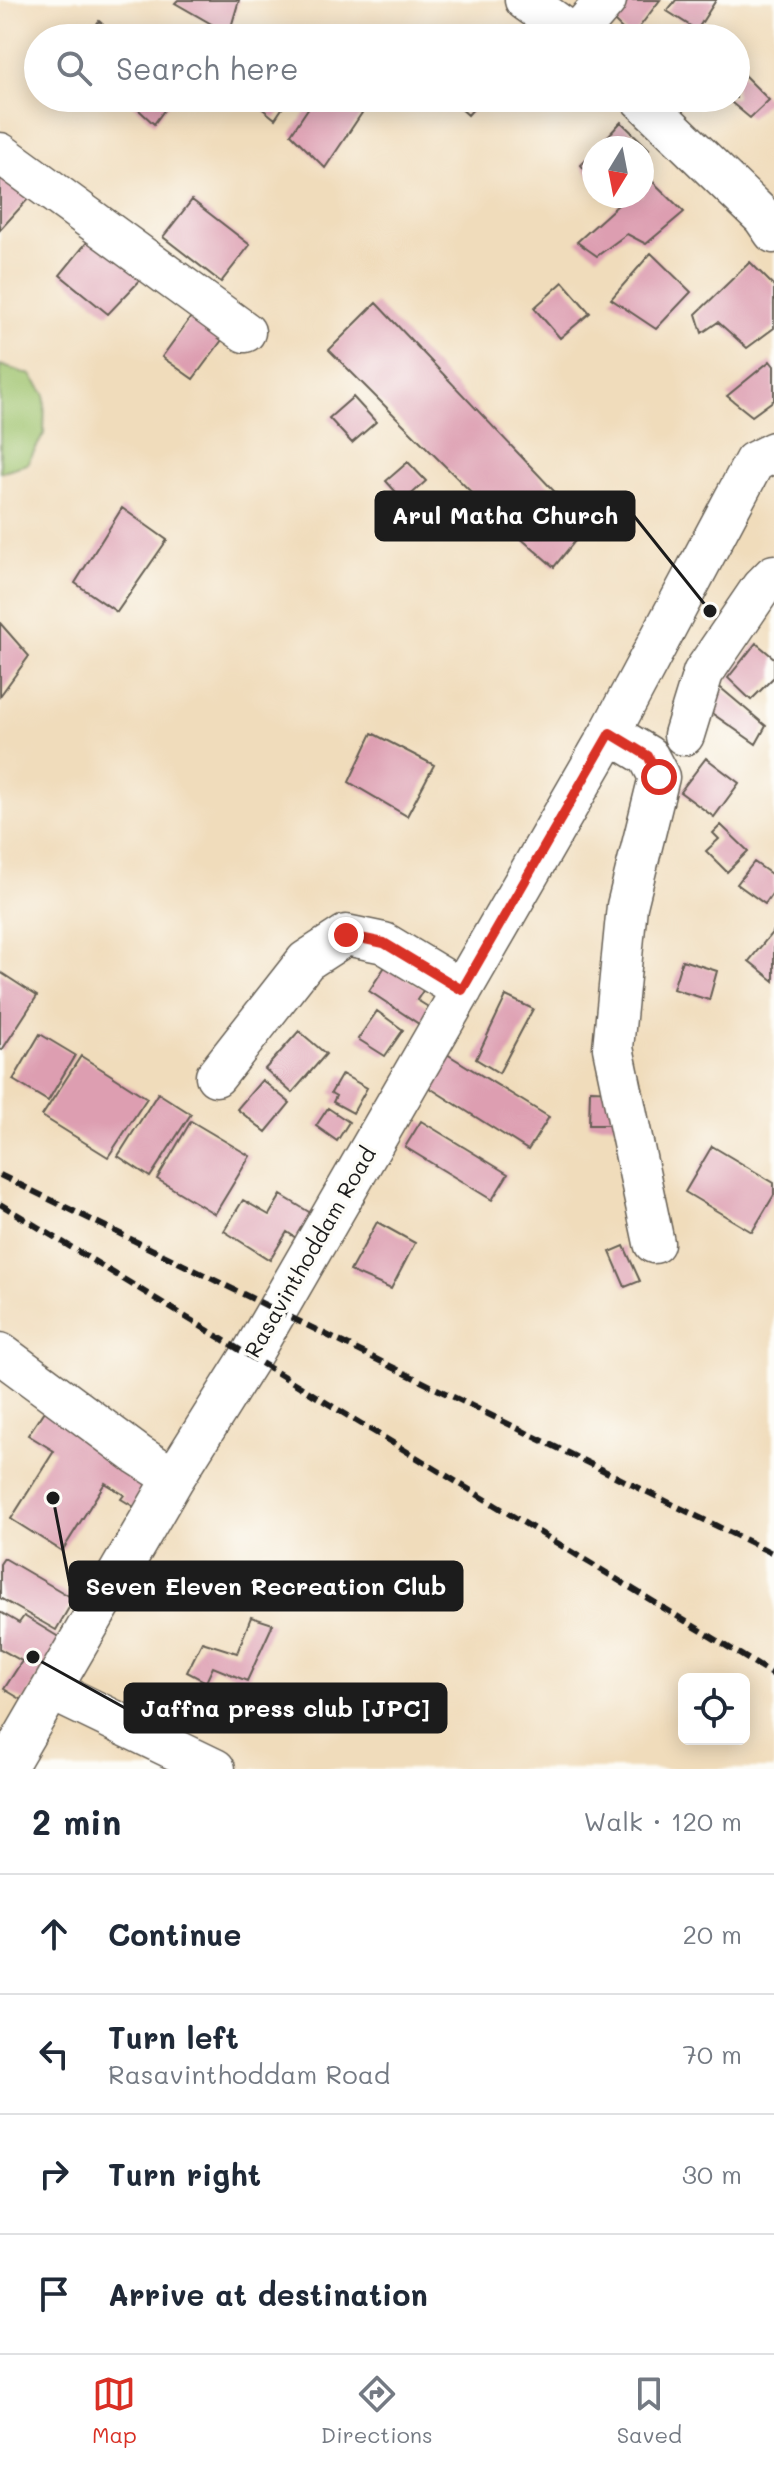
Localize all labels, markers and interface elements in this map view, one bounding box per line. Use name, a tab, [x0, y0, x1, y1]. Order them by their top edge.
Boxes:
search box	[24, 24, 750, 112]
icon: search	[52, 46, 96, 90]
text: Search here	[116, 48, 299, 88]
north arrow	[582, 136, 654, 208]
callout: Arul Matha Church	[376, 492, 634, 540]
text: Arul Matha Church	[392, 499, 618, 530]
route start	[641, 759, 677, 795]
route end	[328, 917, 364, 953]
street label: Rasavinthoddam Road	[237, 1141, 382, 1362]
callout: Seven Eleven Recreation Club	[70, 1562, 462, 1610]
text: Seven Eleven Recreation Club	[86, 1570, 446, 1601]
map controls	[678, 1673, 750, 1745]
button: locate	[678, 1673, 750, 1745]
callout: Jaffna press club [JPC]	[125, 1684, 446, 1732]
text: Jaffna press club [JPC]	[140, 1692, 430, 1723]
text: 2 min	[32, 1799, 121, 1844]
text: Walk · 120 m	[583, 1804, 742, 1838]
icon: ahead	[32, 1912, 76, 1956]
text: Continue	[108, 1914, 241, 1954]
text: 20 m	[682, 1917, 742, 1951]
text: Turn left	[108, 2017, 239, 2057]
icon: left	[32, 2032, 76, 2076]
text: 70 m	[682, 2037, 742, 2071]
text: Rasavinthoddam Road	[108, 2057, 390, 2091]
icon: right	[32, 2152, 76, 2196]
text: Turn right	[108, 2154, 261, 2194]
text: 30 m	[682, 2157, 742, 2191]
icon: arrive	[32, 2272, 76, 2316]
text: Arrive at destination	[108, 2274, 428, 2314]
tab: Map	[92, 2372, 137, 2449]
tab: Directions	[321, 2372, 433, 2449]
tab: Saved	[617, 2372, 682, 2449]

